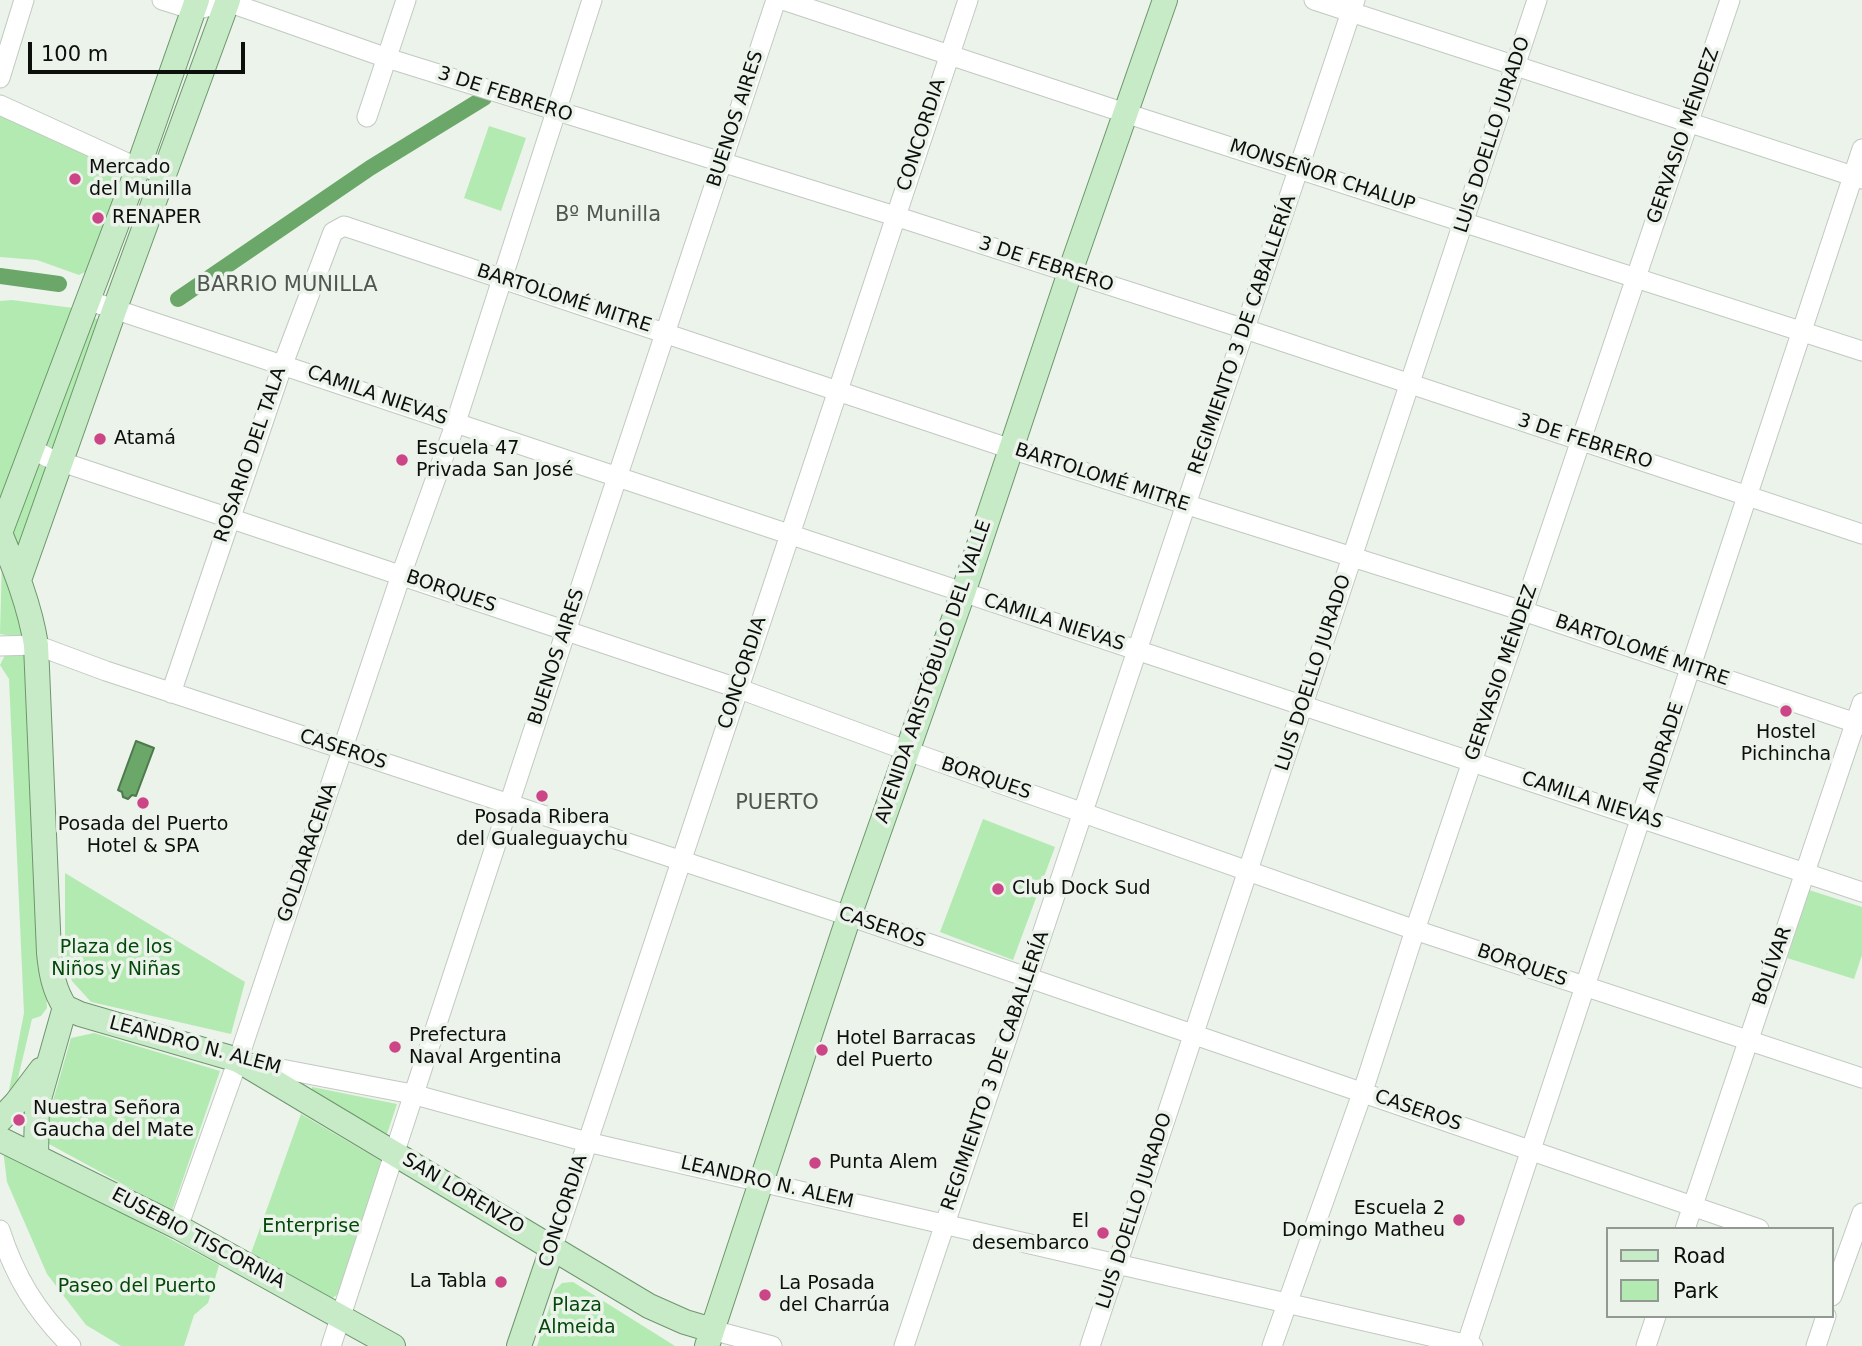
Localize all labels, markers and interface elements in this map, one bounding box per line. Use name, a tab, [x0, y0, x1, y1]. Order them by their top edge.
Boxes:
scale bar	[32, 28, 248, 72]
street label: LUIS DOELLO JURADO	[1451, 34, 1535, 236]
text: 100 m	[41, 42, 108, 66]
street label: GERVASIO MÉNDEZ	[1643, 45, 1725, 227]
street label: BUENOS AIRES	[703, 48, 769, 190]
street label: 3 DE FEBRERO	[435, 63, 575, 127]
street label: CONCORDIA	[893, 76, 951, 194]
street label: MONSEÑOR CHALUP	[1226, 135, 1418, 217]
place label: Mercado del Munilla	[89, 157, 192, 201]
marker: Mercado del Munilla	[67, 171, 83, 187]
street label: REGIMIENTO 3 DE CABALLERÍA	[1184, 192, 1302, 478]
district label: Bº Munilla	[555, 203, 661, 229]
place label: RENAPER	[112, 207, 201, 229]
marker: RENAPER	[90, 210, 106, 226]
street label: 3 DE FEBRERO	[976, 233, 1116, 297]
street label: BARTOLOMÉ MITRE	[474, 260, 654, 338]
district label: BARRIO MUNILLA	[184, 273, 390, 299]
street label: CAMILA NIEVAS	[304, 361, 450, 431]
street label: ROSARIO DEL TALA	[210, 364, 292, 546]
street label: 3 DE FEBRERO	[1515, 410, 1655, 474]
place label: Atamá	[114, 428, 176, 450]
marker: Atamá	[92, 431, 108, 447]
place label: Escuela 47 Privada San José	[416, 438, 573, 482]
street label: BARTOLOMÉ MITRE	[1012, 439, 1192, 517]
marker: Escuela 47 Privada San José	[394, 452, 410, 468]
street label: AVENIDA ARISTÓBULO DEL VALLE	[871, 517, 997, 827]
street label: BORQUES	[403, 566, 499, 618]
street label: LUIS DOELLO JURADO	[1272, 572, 1356, 774]
street label: GERVASIO MÉNDEZ	[1461, 582, 1543, 764]
street label: BUENOS AIRES	[524, 586, 590, 728]
street label: CAMILA NIEVAS	[981, 589, 1127, 657]
street label: BARTOLOMÉ MITRE	[1552, 611, 1732, 691]
street label: CONCORDIA	[714, 614, 772, 732]
street label: ANDRADE	[1639, 700, 1689, 796]
marker: Hostel Pichincha	[1778, 703, 1794, 719]
place label: Hostel Pichincha	[1741, 722, 1831, 766]
street label: CASEROS	[296, 725, 390, 775]
street label: BORQUES	[938, 753, 1034, 805]
street label: CAMILA NIEVAS	[1519, 767, 1665, 835]
street label: GOLDARACENA	[274, 781, 342, 925]
marker: Posada Ribera del Gualeguaychu	[534, 788, 550, 804]
district label: PUERTO	[730, 791, 824, 817]
marker: Posada del Puerto Hotel & SPA	[135, 795, 151, 811]
place label: Posada Ribera del Gualeguaychu	[456, 807, 628, 851]
place label: Posada del Puerto Hotel & SPA	[58, 814, 228, 858]
place label: Club Dock Sud	[1012, 878, 1151, 900]
marker: Club Dock Sud	[990, 881, 1006, 897]
street label: CASEROS	[835, 902, 929, 954]
street label: BOLÍVAR	[1749, 924, 1797, 1008]
street label: REGIMIENTO 3 DE CABALLERÍA	[937, 928, 1055, 1214]
park label: Plaza de los Niños y Niñas	[51, 937, 181, 981]
street label: BORQUES	[1474, 940, 1570, 992]
street label: LEANDRO N. ALEM	[107, 1012, 283, 1080]
place label: Prefectura Naval Argentina	[409, 1025, 562, 1069]
place label: Hotel Barracas del Puerto	[836, 1028, 976, 1072]
marker: Prefectura Naval Argentina	[387, 1039, 403, 1055]
marker: Hotel Barracas del Puerto	[814, 1042, 830, 1058]
street label: CASEROS	[1371, 1085, 1465, 1137]
place label: Nuestra Señora Gaucha del Mate	[33, 1098, 194, 1142]
street label: LUIS DOELLO JURADO	[1093, 1110, 1177, 1312]
marker: Nuestra Señora Gaucha del Mate	[11, 1112, 27, 1128]
street label: SAN LORENZO	[398, 1149, 528, 1239]
street label: CONCORDIA	[535, 1152, 593, 1270]
street label: LEANDRO N. ALEM	[678, 1152, 856, 1214]
place label: Punta Alem	[829, 1152, 938, 1174]
marker: Punta Alem	[807, 1155, 823, 1171]
street label: EUSEBIO TISCORNIA	[107, 1184, 289, 1294]
place label: Escuela 2 Domingo Matheu	[1282, 1198, 1445, 1242]
place label: El desembarco	[972, 1211, 1089, 1255]
marker: Escuela 2 Domingo Matheu	[1451, 1212, 1467, 1228]
park label: Enterprise	[262, 1216, 360, 1238]
marker: El desembarco	[1095, 1225, 1111, 1241]
legend	[1606, 1227, 1834, 1318]
text: Road	[1673, 1244, 1726, 1268]
place label: La Tabla	[410, 1271, 487, 1293]
place label: La Posada del Charrúa	[779, 1273, 890, 1317]
marker: La Tabla	[493, 1274, 509, 1290]
park label: Paseo del Puerto	[58, 1276, 216, 1298]
text: Park	[1673, 1279, 1718, 1303]
marker: La Posada del Charrúa	[757, 1287, 773, 1303]
park label: Plaza Almeida	[538, 1295, 616, 1339]

